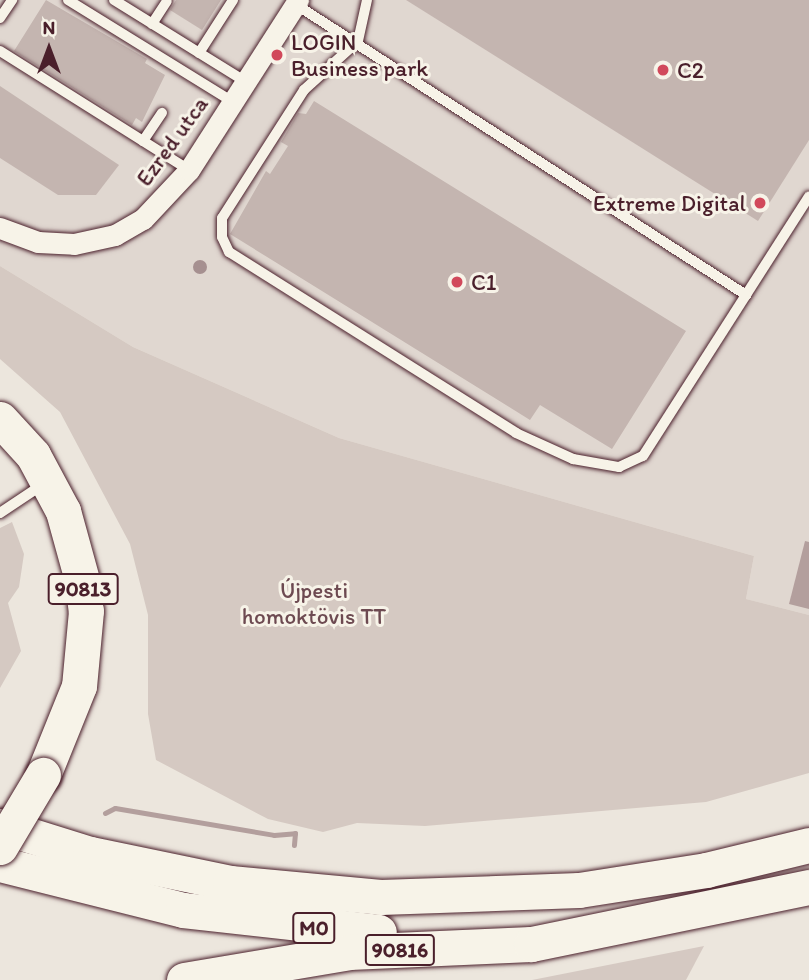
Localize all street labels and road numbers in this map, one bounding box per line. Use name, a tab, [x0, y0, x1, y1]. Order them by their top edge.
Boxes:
street label: Ezred utca	[130, 91, 214, 191]
road number: 90813	[46, 572, 120, 606]
road number: M0	[291, 911, 337, 946]
road number: 90816	[363, 932, 437, 968]

